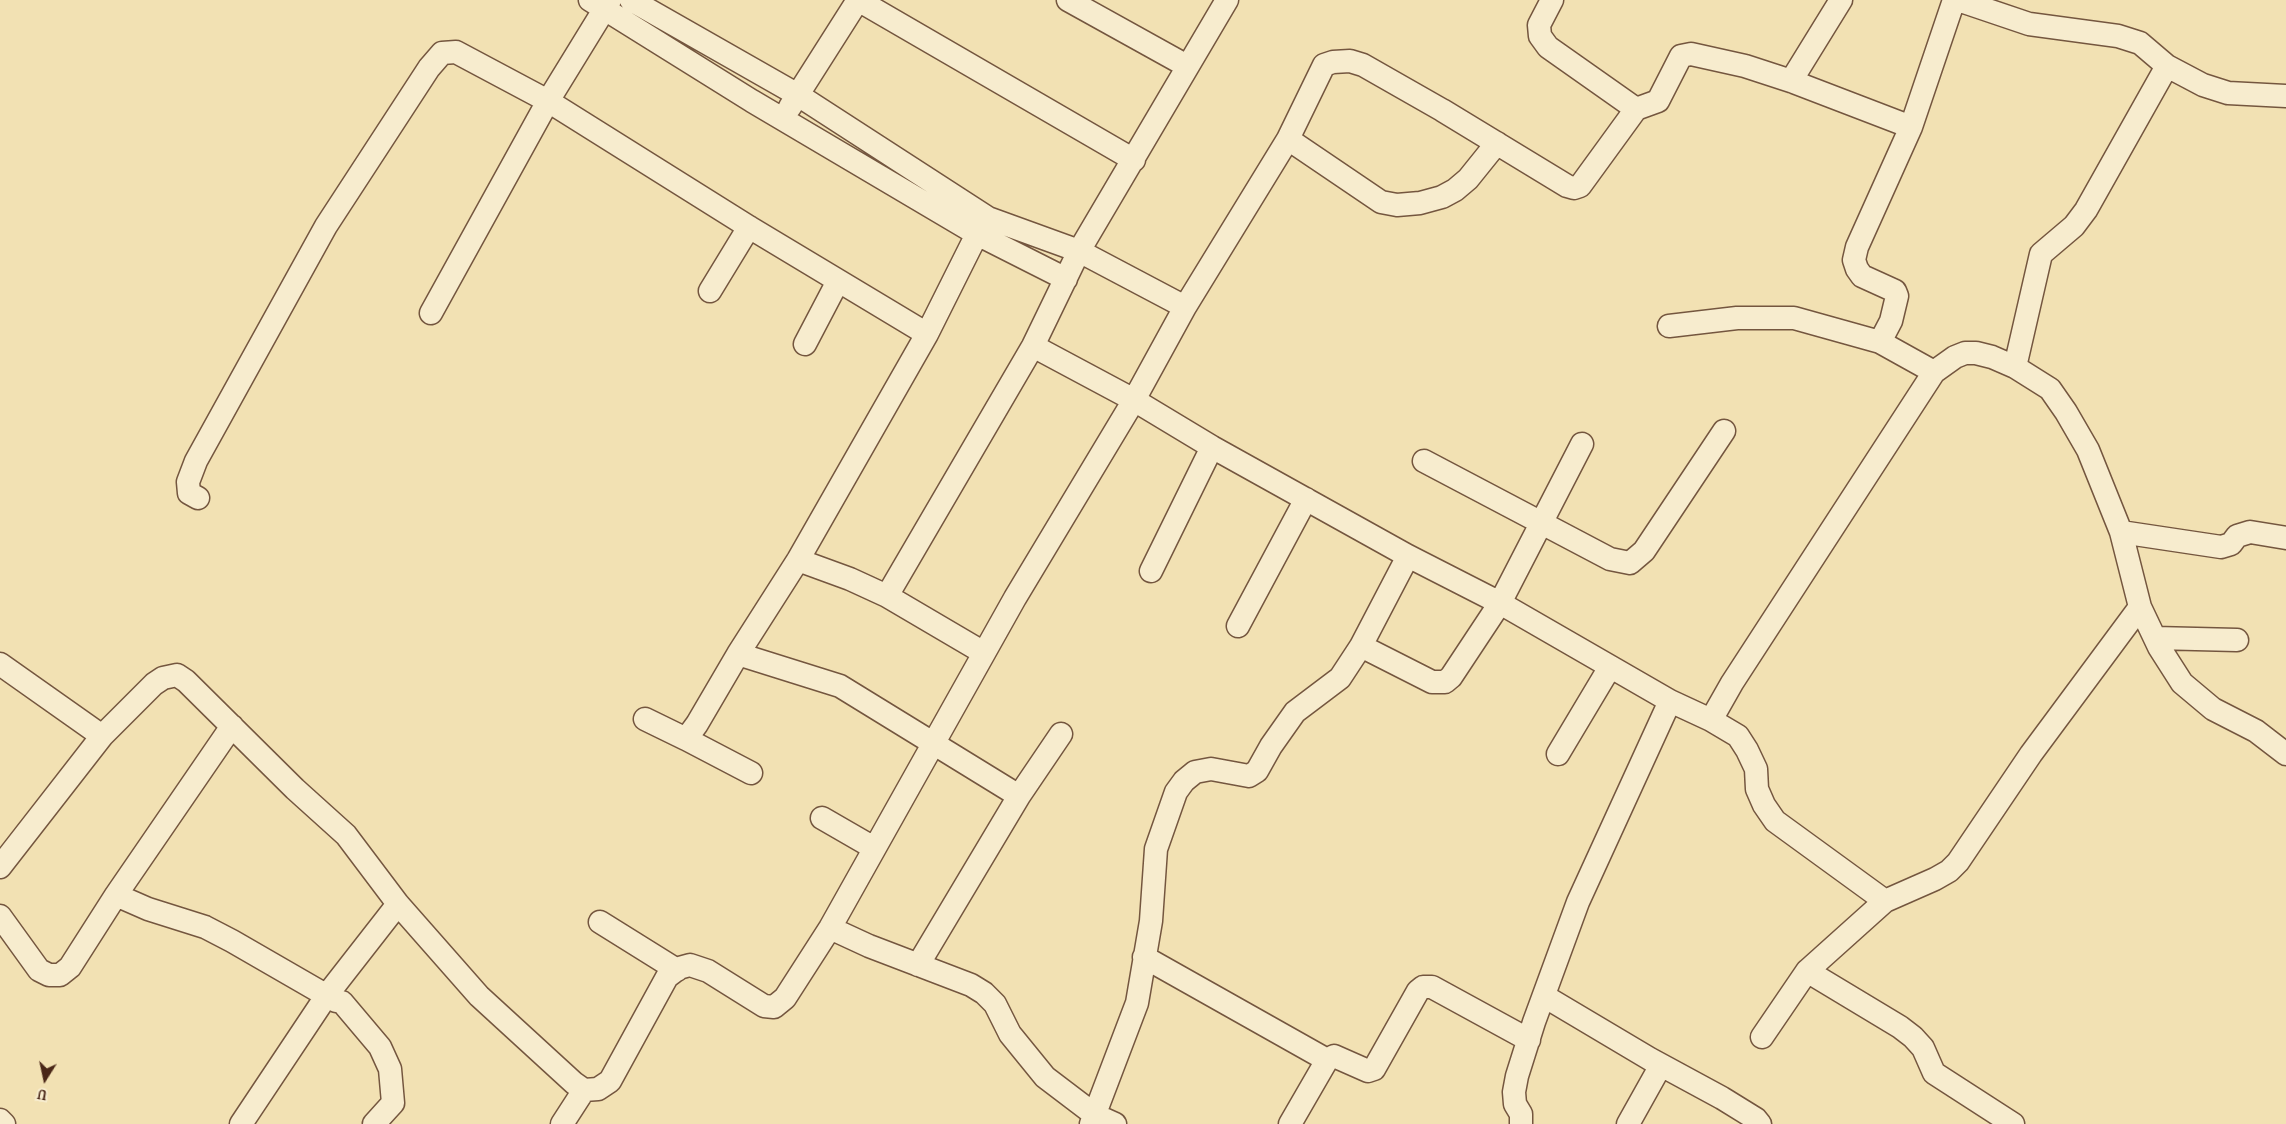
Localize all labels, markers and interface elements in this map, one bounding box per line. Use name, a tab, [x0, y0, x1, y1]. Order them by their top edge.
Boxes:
north arrow	[20, 1054, 70, 1104]
text: U	[36, 1084, 48, 1104]

